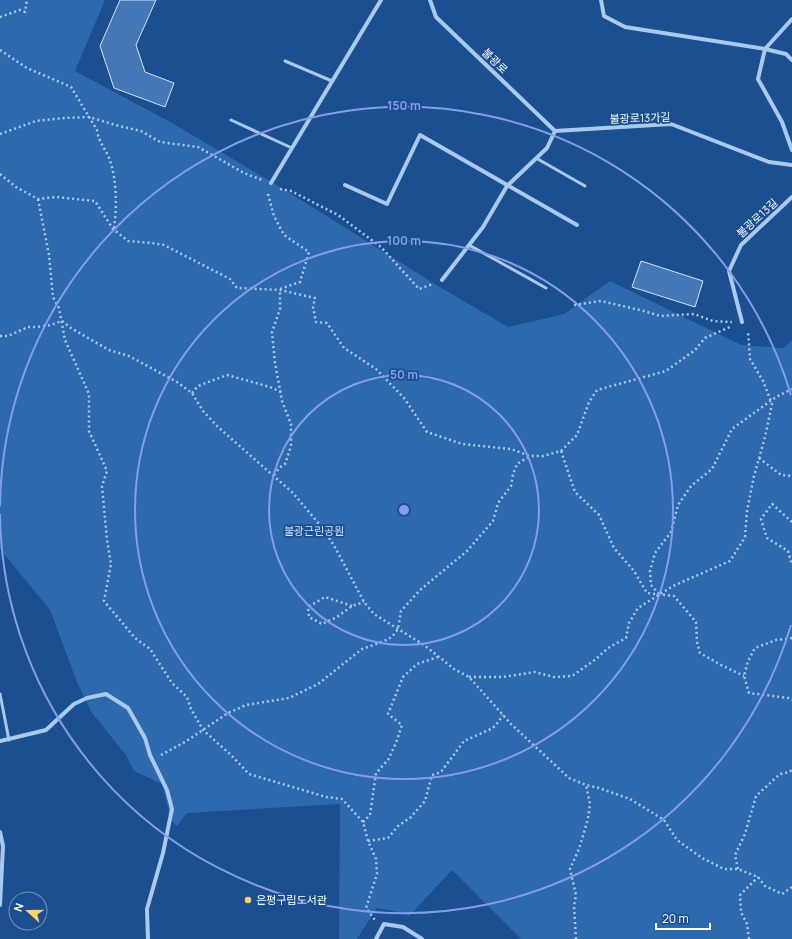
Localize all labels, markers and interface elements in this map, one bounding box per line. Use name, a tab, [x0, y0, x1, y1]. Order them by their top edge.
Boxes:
street label: 불광로	[479, 45, 511, 77]
text: 150 m	[387, 97, 421, 114]
street label: 불광로13가길	[609, 109, 671, 126]
street label: 불광로13길	[733, 195, 780, 240]
text: 100 m	[387, 232, 421, 249]
text: 50 m	[390, 366, 418, 383]
centre of rings	[397, 503, 411, 517]
park label: 불광근린공원	[284, 523, 344, 538]
north arrow	[8, 891, 48, 931]
place label: 은평구립도서관	[256, 892, 327, 907]
marker: 은평구립도서관	[243, 895, 253, 905]
text: N	[10, 901, 27, 914]
scale bar	[656, 905, 710, 931]
text: 20 m	[662, 910, 689, 927]

